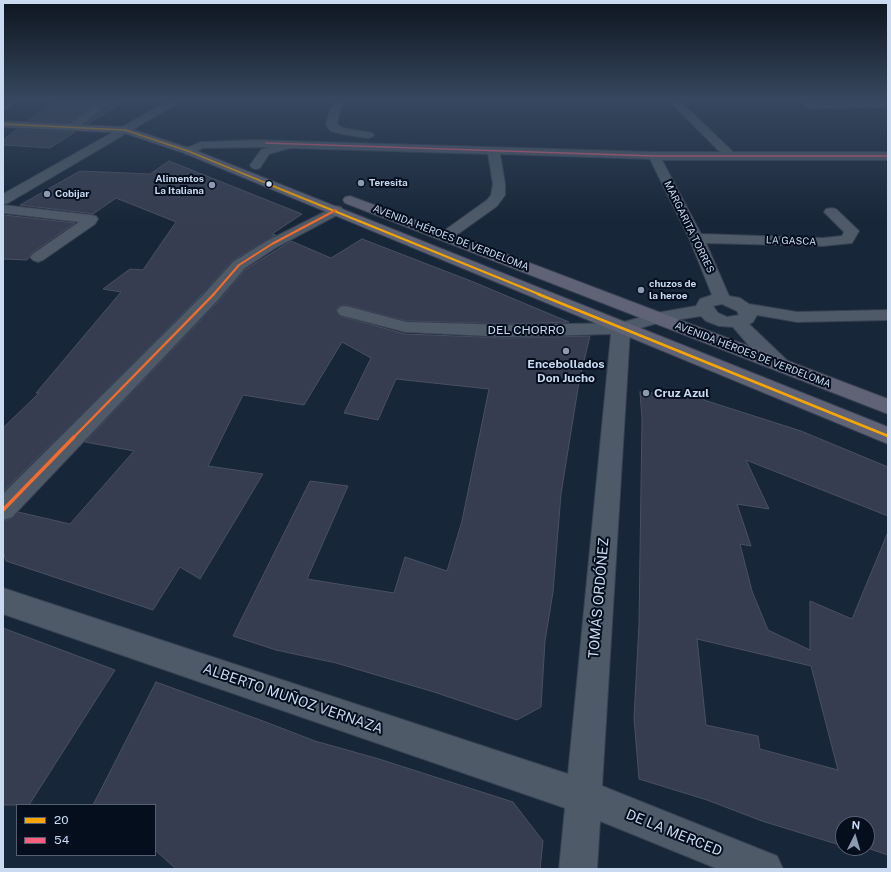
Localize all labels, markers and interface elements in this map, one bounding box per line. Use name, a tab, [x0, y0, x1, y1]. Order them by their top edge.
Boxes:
place label: Alimentos La Italiana	[154, 173, 204, 196]
place label: Teresita	[369, 177, 408, 189]
marker: Teresita	[356, 178, 366, 188]
unlabelled marker	[264, 179, 274, 189]
street label: MARGARITA TORRES	[661, 179, 717, 275]
marker: Alimentos La Italiana	[207, 180, 217, 190]
place label: Cobijar	[55, 188, 89, 200]
marker: Cobijar	[42, 189, 52, 199]
street label: AVENIDA HÉROES DE VERDELOMA	[371, 203, 531, 273]
street label: LA GASCA	[766, 234, 816, 248]
place label: chuzos de la heroe	[649, 278, 696, 302]
marker: chuzos de la heroe	[636, 285, 646, 295]
street label: AVENIDA HÉROES DE VERDELOMA	[673, 320, 833, 390]
street label: DEL CHORRO	[488, 323, 564, 337]
marker: Encebollados Don Jucho	[561, 346, 571, 356]
place label: Encebollados Don Jucho	[527, 357, 605, 385]
place label: Cruz Azul	[654, 386, 709, 400]
marker: Cruz Azul	[641, 388, 651, 398]
street label: TOMÁS ORDÓÑEZ	[585, 537, 613, 659]
street label: ALBERTO MUÑOZ VERNAZA	[201, 660, 385, 738]
legend	[16, 804, 156, 856]
street label: DE LA MERCED	[624, 806, 724, 860]
text: 20	[54, 813, 69, 827]
north arrow	[835, 816, 875, 856]
text: N	[851, 819, 861, 831]
text: 54	[54, 833, 69, 847]

